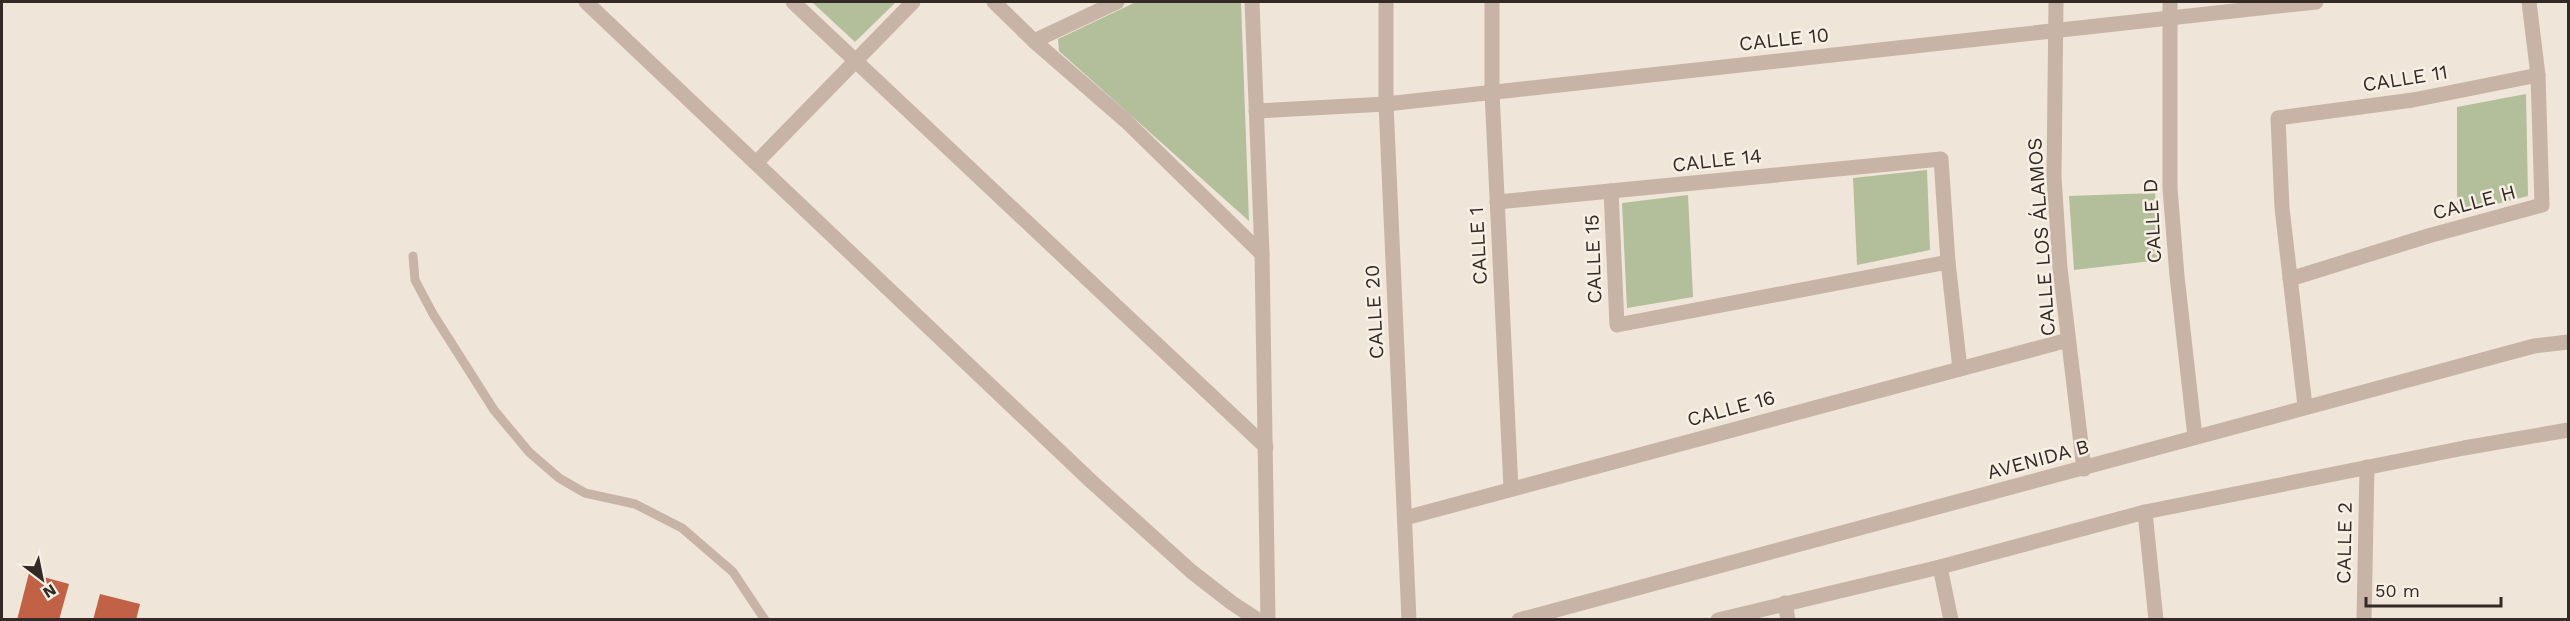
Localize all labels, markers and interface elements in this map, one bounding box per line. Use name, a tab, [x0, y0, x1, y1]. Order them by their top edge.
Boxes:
street label: CALLE 10	[1738, 22, 1830, 56]
street label: CALLE 11	[2361, 59, 2449, 97]
street label: CALLE LOS ÁLAMOS	[2022, 137, 2060, 337]
street label: CALLE 14	[1671, 143, 1763, 177]
street label: CALLE D	[2138, 178, 2166, 264]
street label: CALLE H	[2430, 179, 2518, 225]
street label: CALLE 1	[1464, 207, 1492, 285]
street label: CALLE 15	[1579, 214, 1607, 304]
street label: CALLE 20	[1360, 264, 1388, 360]
street label: CALLE 16	[1684, 385, 1778, 431]
street label: AVENIDA B	[1984, 434, 2092, 484]
street label: CALLE 2	[2331, 502, 2357, 584]
north arrow	[12, 549, 72, 609]
scale bar	[2366, 570, 2501, 608]
text: N	[40, 580, 60, 602]
text: 50 m	[2375, 580, 2420, 601]

